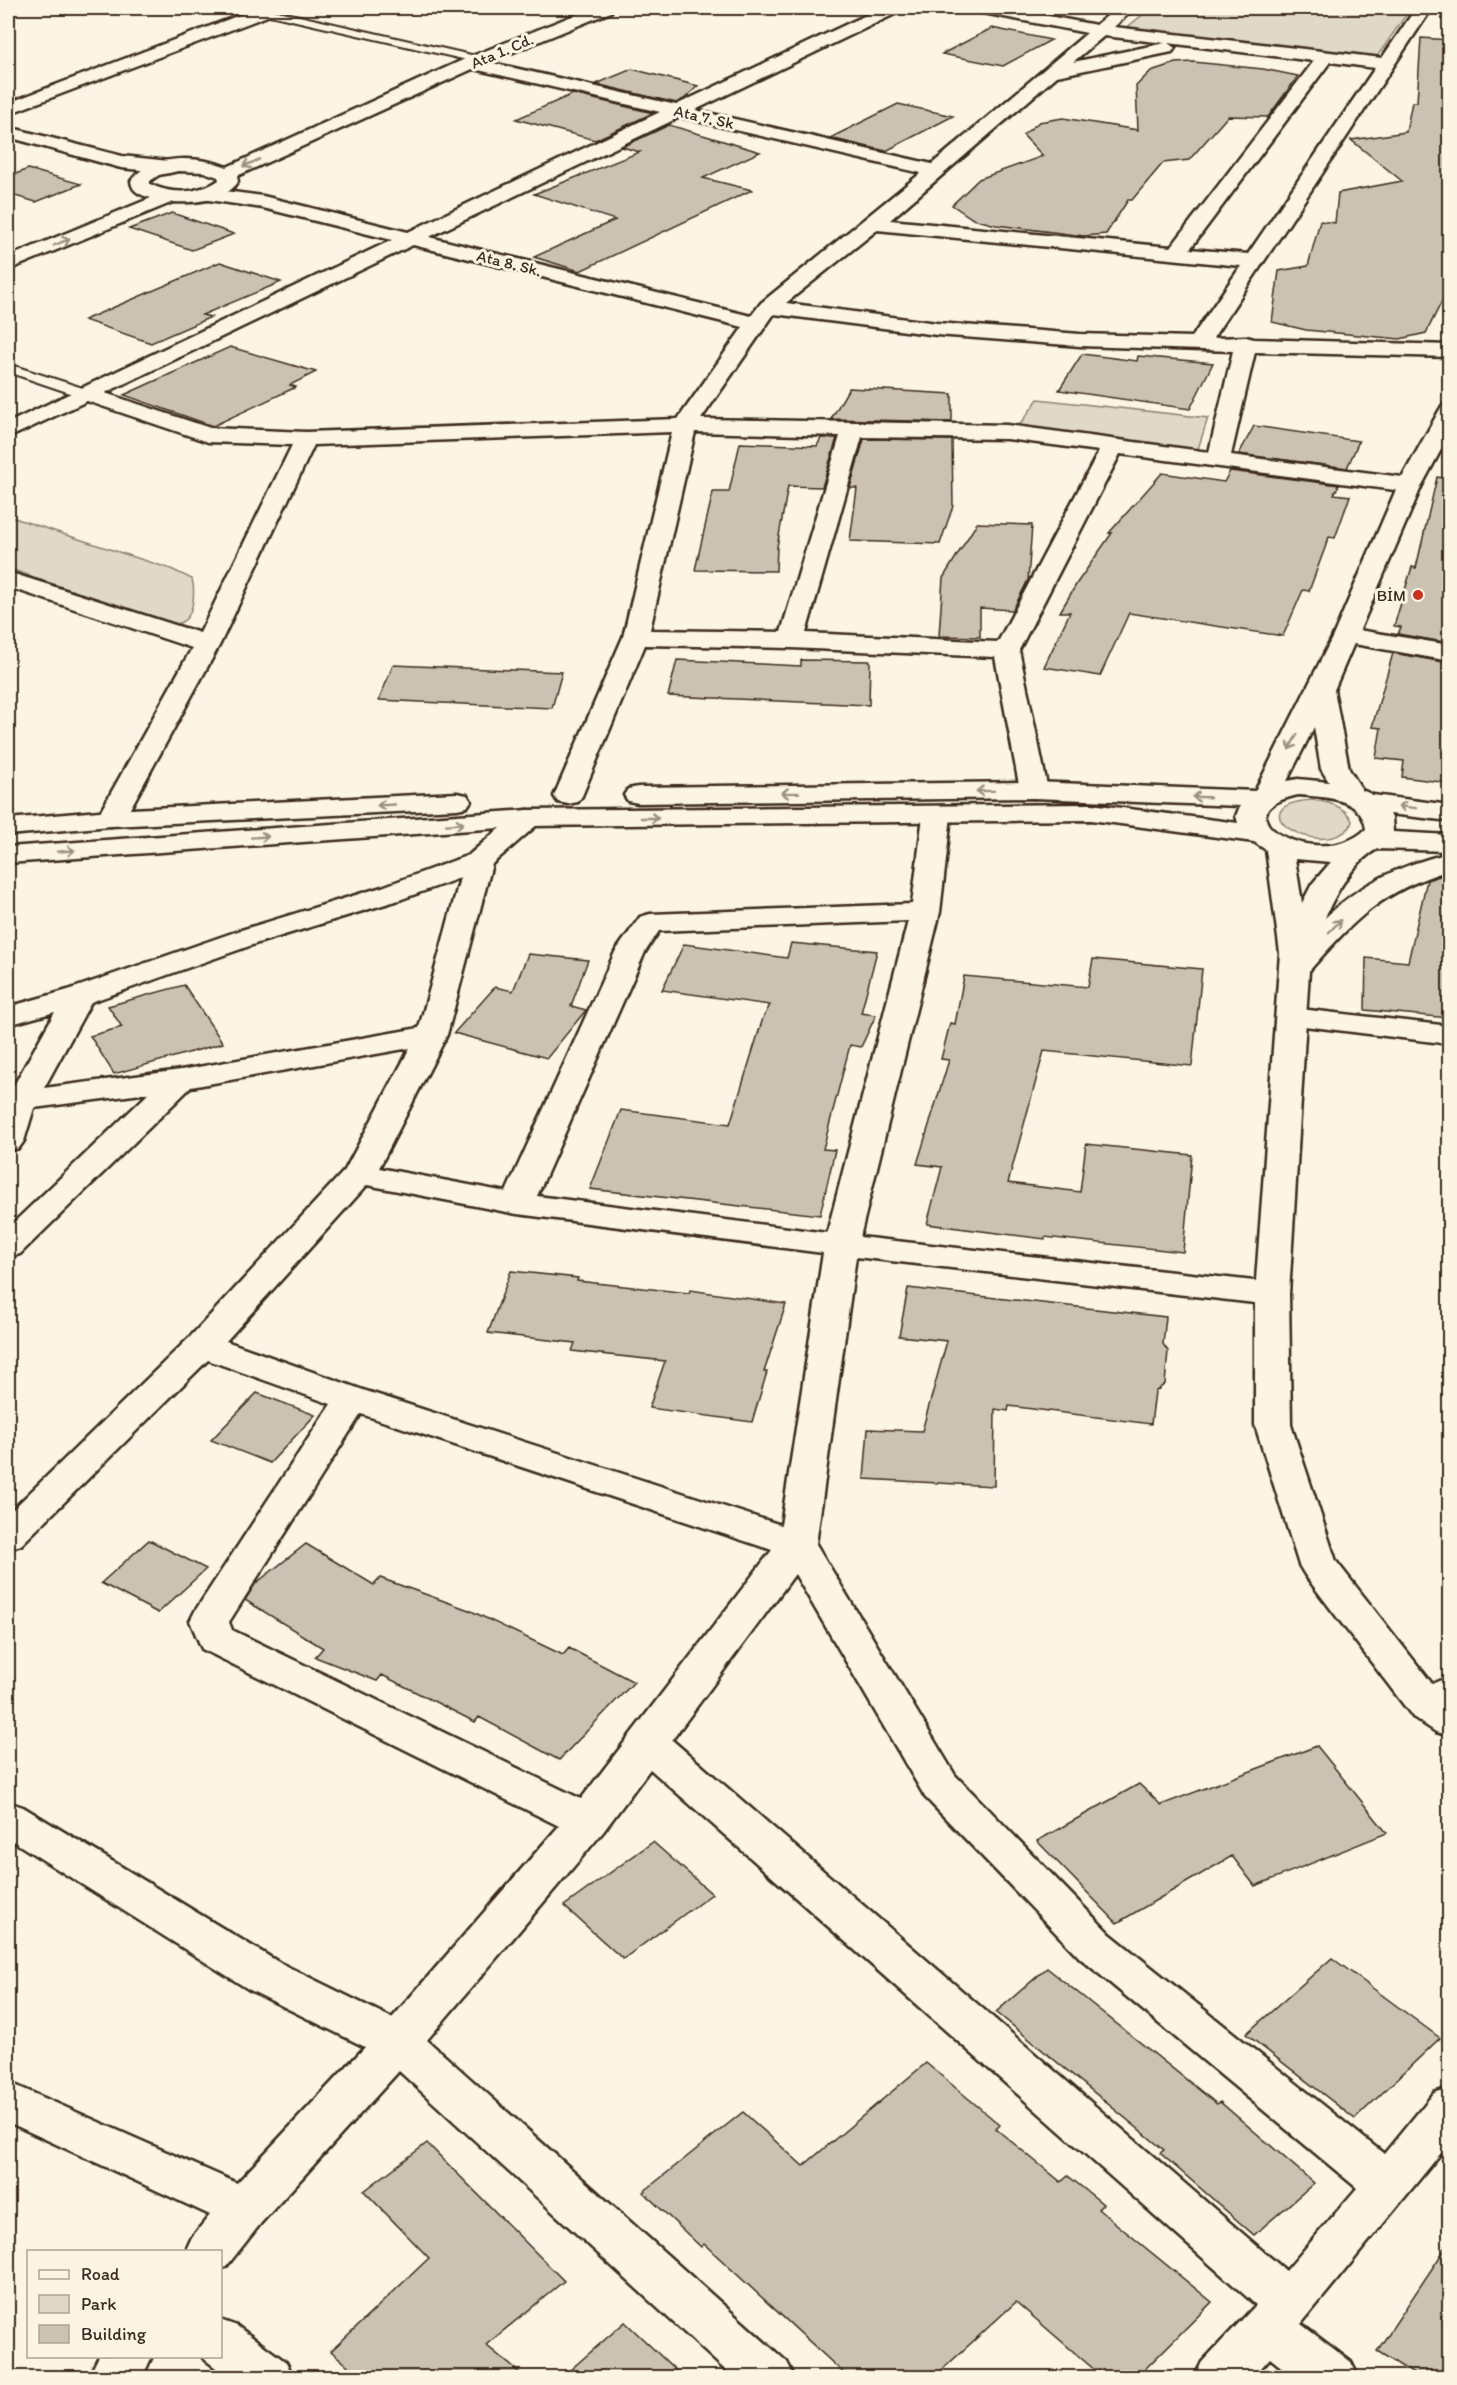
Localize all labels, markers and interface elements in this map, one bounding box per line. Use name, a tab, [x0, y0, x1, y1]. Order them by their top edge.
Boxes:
street label: Ata 1. Cd.	[468, 29, 536, 73]
street label: Ata 7. Sk	[672, 101, 737, 133]
one-way arrow	[242, 158, 260, 169]
one-way arrow	[52, 236, 70, 247]
street label: Ata 8. Sk.	[475, 246, 543, 280]
place label: BİM	[1377, 586, 1406, 605]
marker: BİM	[1411, 588, 1425, 602]
one-way arrow	[1287, 732, 1298, 750]
one-way arrow	[976, 785, 996, 797]
one-way arrow	[781, 787, 801, 799]
one-way arrow	[1192, 791, 1212, 803]
one-way arrow	[376, 799, 396, 810]
one-way arrow	[1397, 802, 1417, 813]
one-way arrow	[639, 812, 659, 824]
one-way arrow	[444, 818, 464, 829]
one-way arrow	[250, 831, 270, 842]
one-way arrow	[55, 845, 75, 856]
one-way arrow	[1328, 918, 1343, 933]
legend	[27, 2250, 222, 2358]
text: Road	[81, 2263, 120, 2285]
text: Park	[81, 2293, 116, 2315]
text: Building	[81, 2323, 147, 2345]

